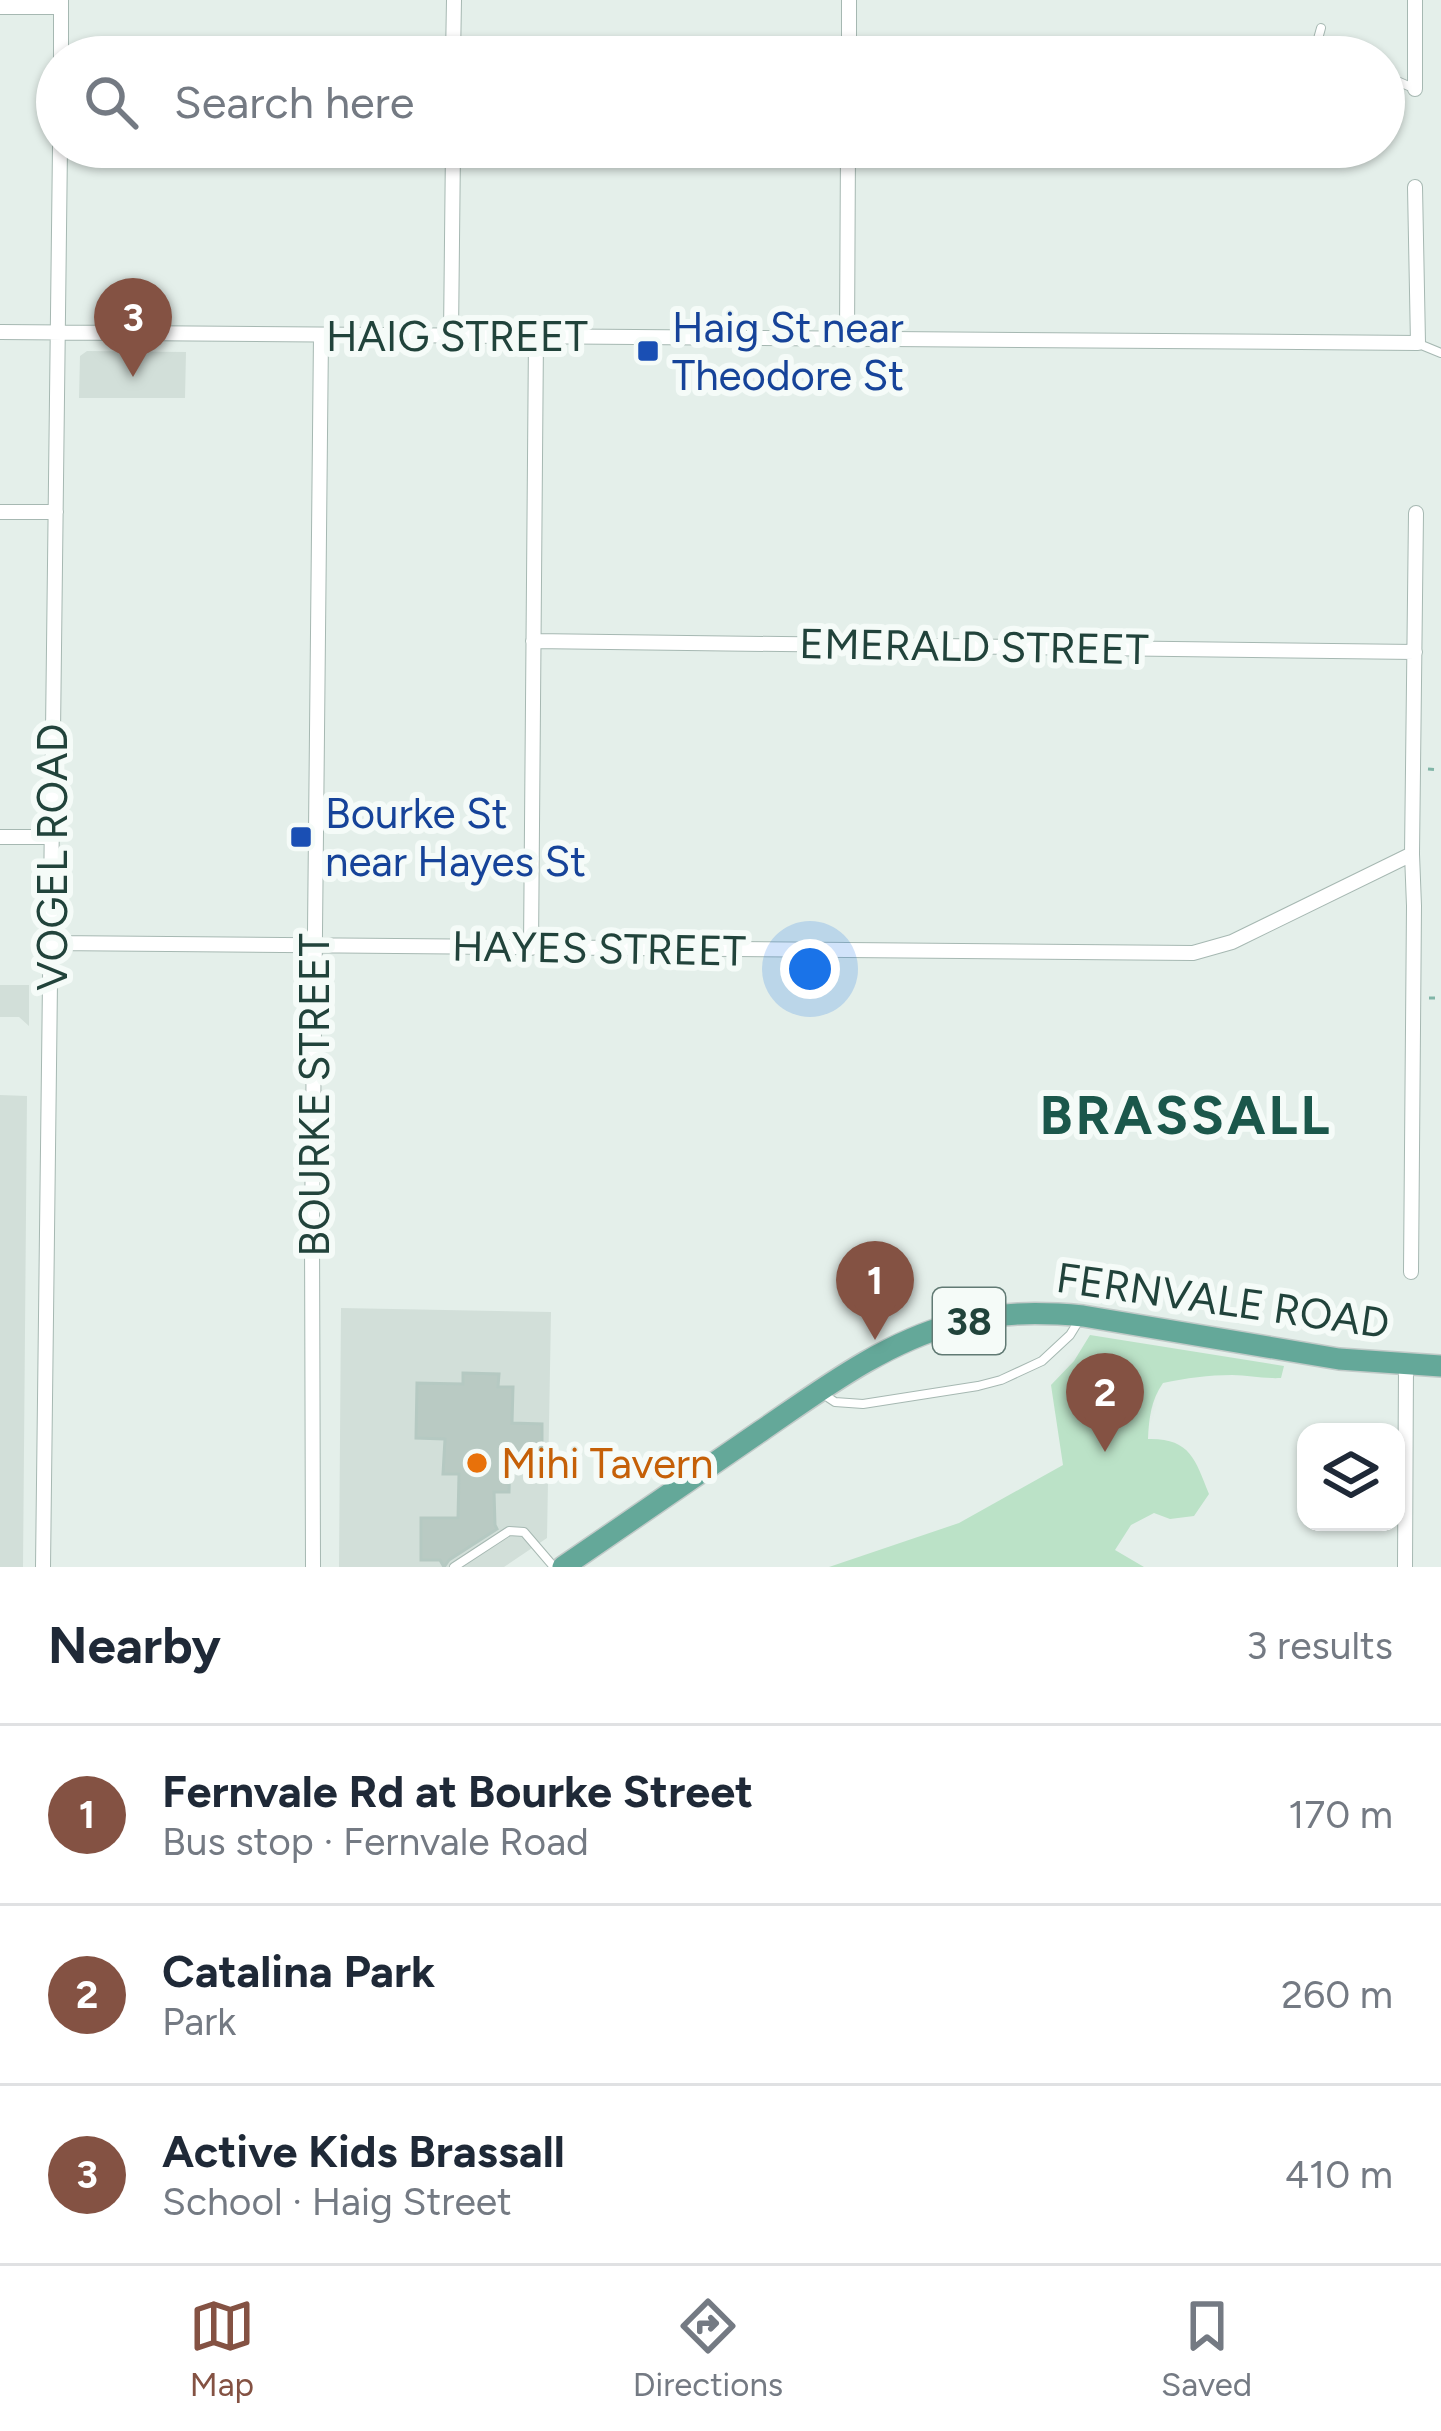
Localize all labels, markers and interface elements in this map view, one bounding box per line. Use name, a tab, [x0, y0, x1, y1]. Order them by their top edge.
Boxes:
search box	[36, 36, 1405, 168]
icon: search	[78, 69, 144, 135]
text: Search here	[174, 75, 414, 129]
pin: 3	[94, 278, 172, 377]
place label: Haig St near Theodore St	[672, 302, 904, 401]
street label: HAIG STREET	[326, 311, 588, 362]
marker: Haig St near Theodore St	[635, 338, 661, 364]
street label: EMERALD STREET	[799, 618, 1149, 675]
street label: VOGEL ROAD	[27, 724, 78, 990]
place label: Bourke St near Hayes St	[325, 788, 586, 887]
marker: Bourke St near Hayes St	[288, 824, 314, 850]
street label: HAYES STREET	[451, 920, 746, 977]
street label: BOURKE STREET	[289, 933, 340, 1257]
your location	[780, 939, 840, 999]
district label: BRASSALL	[1040, 1083, 1332, 1148]
pin: 1	[836, 1241, 914, 1340]
street label: FERNVALE ROAD	[1053, 1252, 1393, 1349]
road number: 38	[933, 1288, 1005, 1354]
pin: 2	[1066, 1353, 1144, 1452]
map controls	[1297, 1423, 1405, 1531]
button: layers	[1297, 1423, 1405, 1531]
place label: Mihi Tavern	[501, 1438, 713, 1489]
marker: Mihi Tavern	[464, 1450, 490, 1476]
text: Nearby	[48, 1615, 221, 1676]
text: 3 results	[1246, 1622, 1393, 1669]
text: Fernvale Rd at Bourke Street	[162, 1764, 753, 1818]
text: 1	[79, 1791, 95, 1838]
text: 170 m	[1288, 1791, 1393, 1838]
text: Bus stop · Fernvale Road	[162, 1818, 589, 1865]
text: Catalina Park	[162, 1944, 435, 1998]
text: 2	[76, 1971, 98, 2018]
text: 260 m	[1281, 1971, 1393, 2018]
text: Park	[162, 1998, 236, 2045]
text: Active Kids Brassall	[162, 2124, 565, 2178]
text: 3	[76, 2151, 98, 2198]
text: 410 m	[1285, 2151, 1393, 2198]
text: School · Haig Street	[162, 2178, 512, 2225]
tab: Map	[189, 2293, 255, 2404]
tab: Directions	[633, 2293, 783, 2404]
tab: Saved	[1161, 2293, 1252, 2404]

